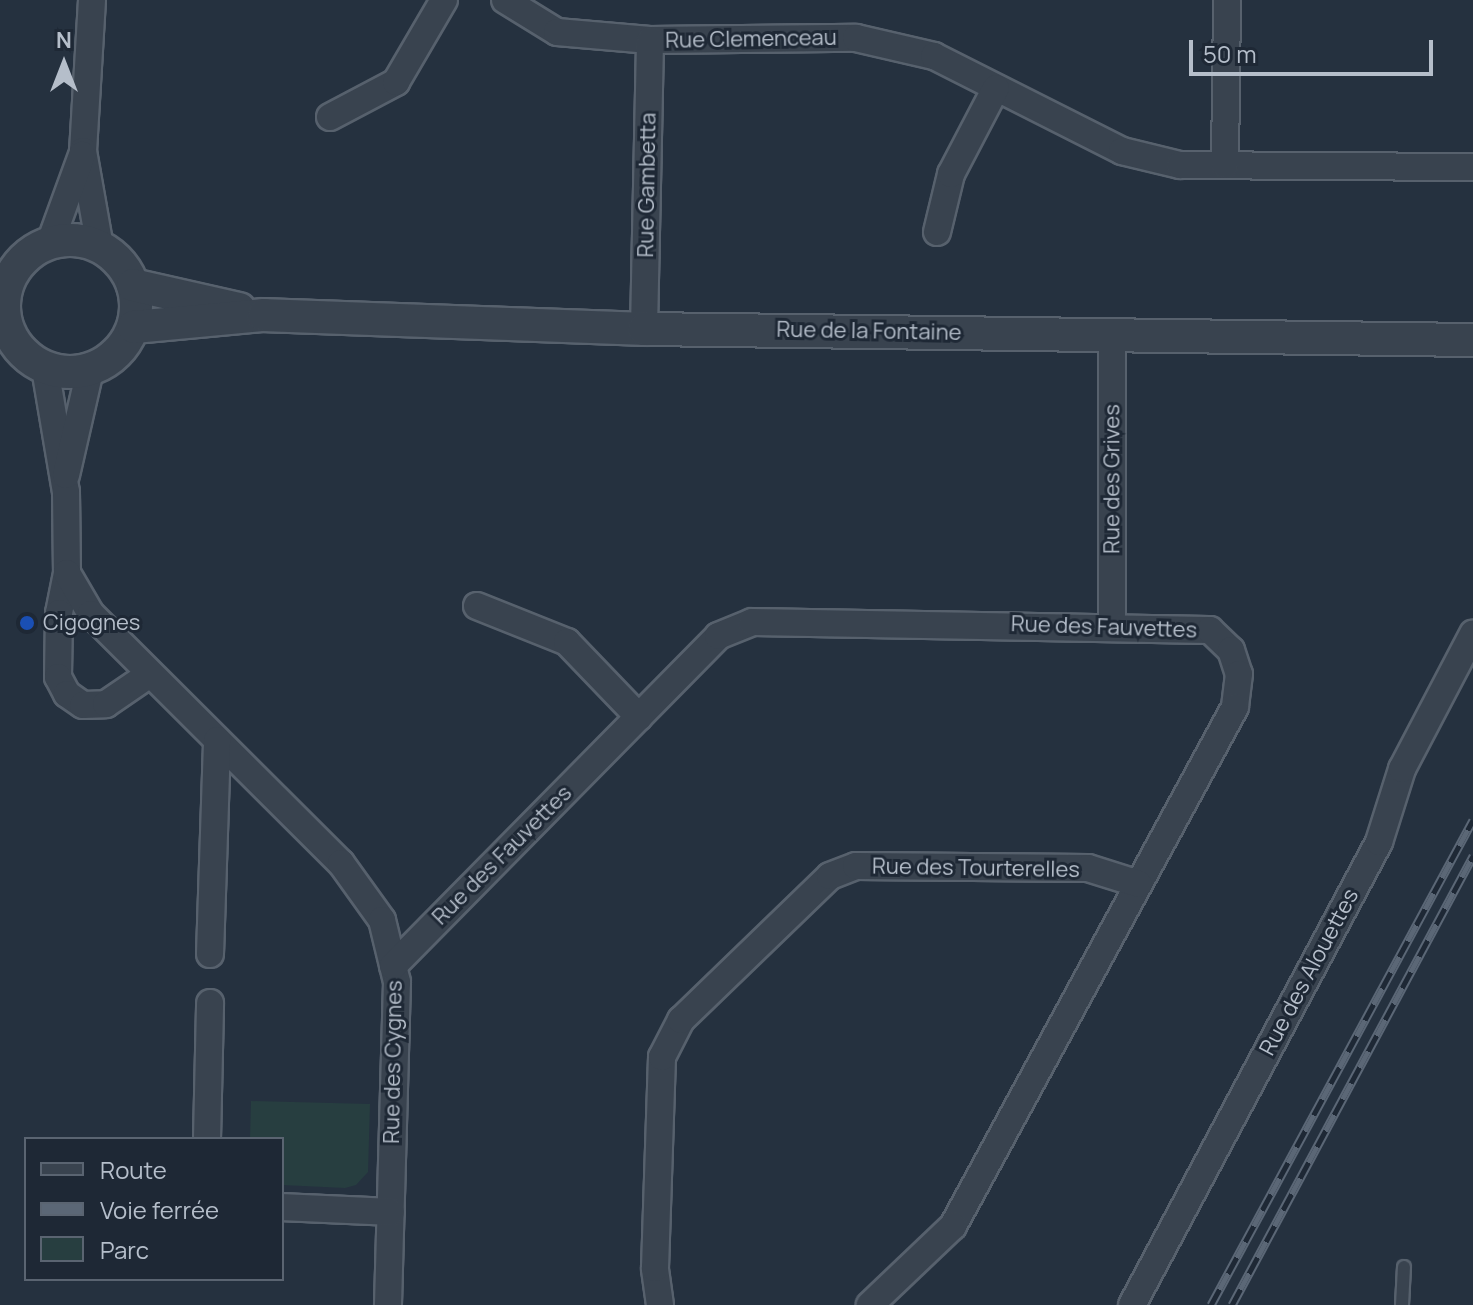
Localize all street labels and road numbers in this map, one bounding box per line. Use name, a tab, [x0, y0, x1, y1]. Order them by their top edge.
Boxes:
street label: Rue Clemenceau	[665, 24, 837, 54]
street label: Rue Gambetta	[633, 112, 661, 258]
street label: Rue de la Fontaine	[776, 316, 962, 346]
street label: Rue des Grives	[1099, 404, 1125, 554]
street label: Rue des Fauvettes	[1010, 611, 1198, 643]
street label: Rue des Fauvettes	[427, 780, 577, 930]
street label: Rue des Tourterelles	[872, 853, 1080, 883]
street label: Rue des Alouettes	[1254, 884, 1364, 1060]
street label: Rue des Cygnes	[378, 980, 408, 1144]

